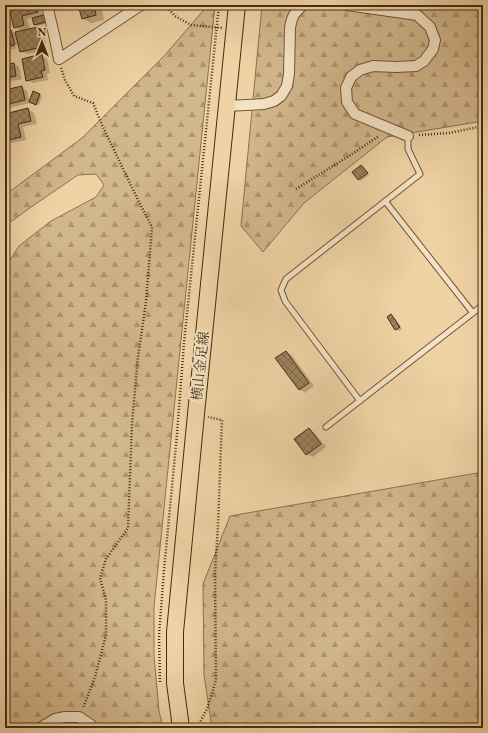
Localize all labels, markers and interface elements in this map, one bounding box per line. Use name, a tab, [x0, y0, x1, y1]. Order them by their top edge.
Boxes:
north arrow	[22, 22, 62, 62]
text: N	[38, 25, 47, 39]
street label: 横山金足線	[187, 330, 213, 402]

